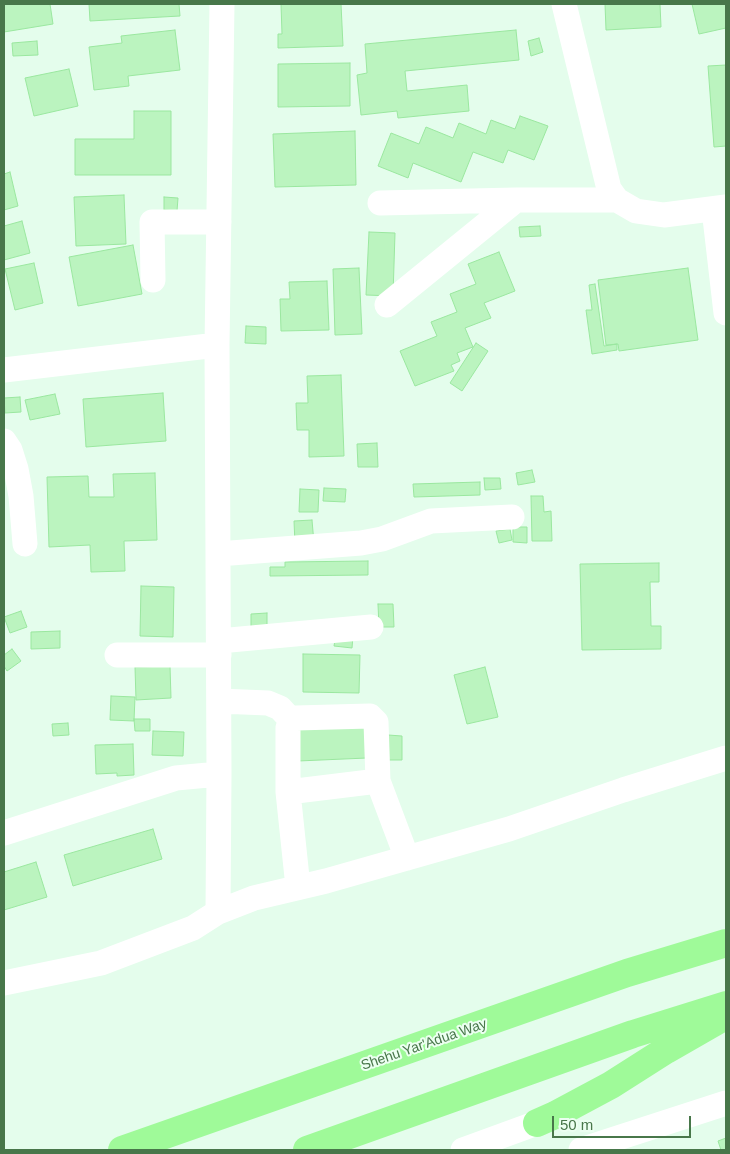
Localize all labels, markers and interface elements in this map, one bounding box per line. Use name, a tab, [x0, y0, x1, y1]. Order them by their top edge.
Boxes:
street label: Shehu Yar'Adua Way	[359, 1016, 489, 1074]
scale bar	[555, 1106, 694, 1138]
text: 50 m	[560, 1116, 593, 1133]

